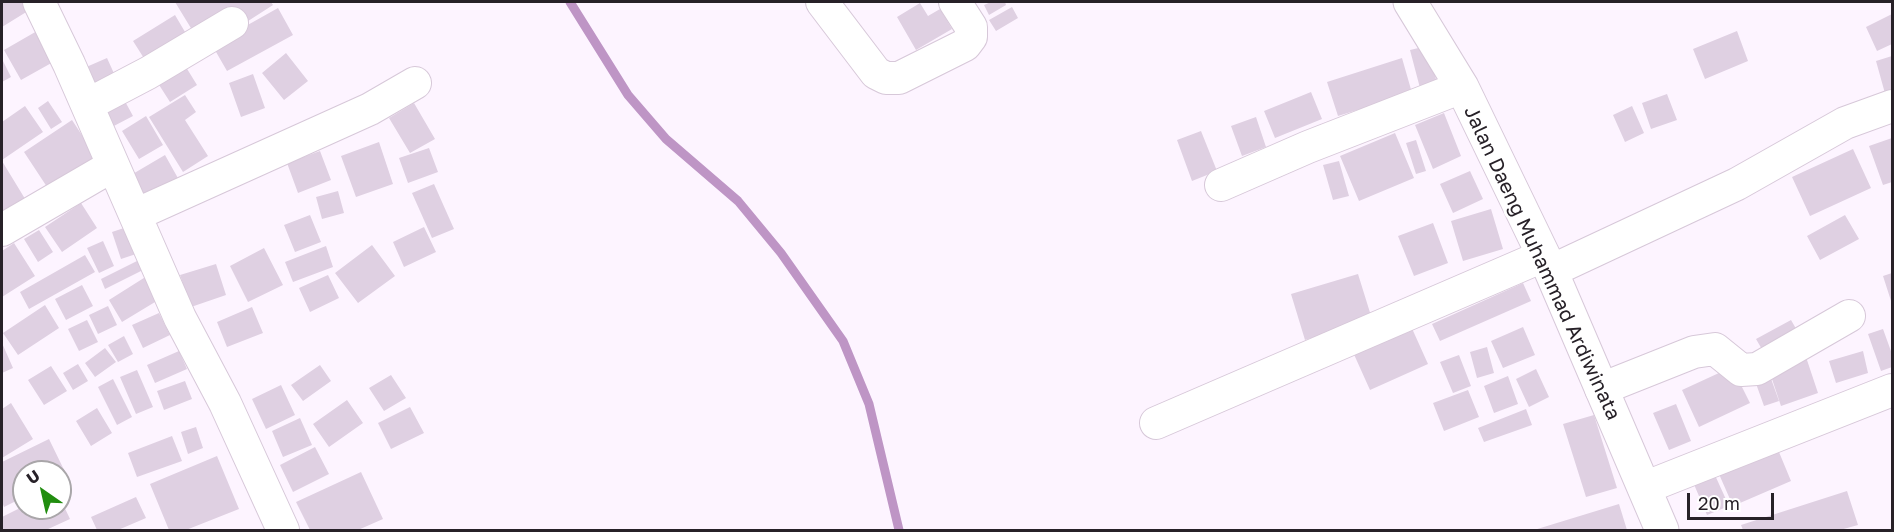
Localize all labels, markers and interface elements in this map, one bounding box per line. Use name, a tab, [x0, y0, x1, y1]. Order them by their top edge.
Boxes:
street label: Jalan Daeng Muhammad Ardiwinata	[1458, 102, 1626, 424]
north arrow	[12, 460, 72, 520]
text: U	[23, 465, 43, 488]
scale bar	[1690, 481, 1777, 519]
text: 20 m	[1698, 492, 1740, 514]

